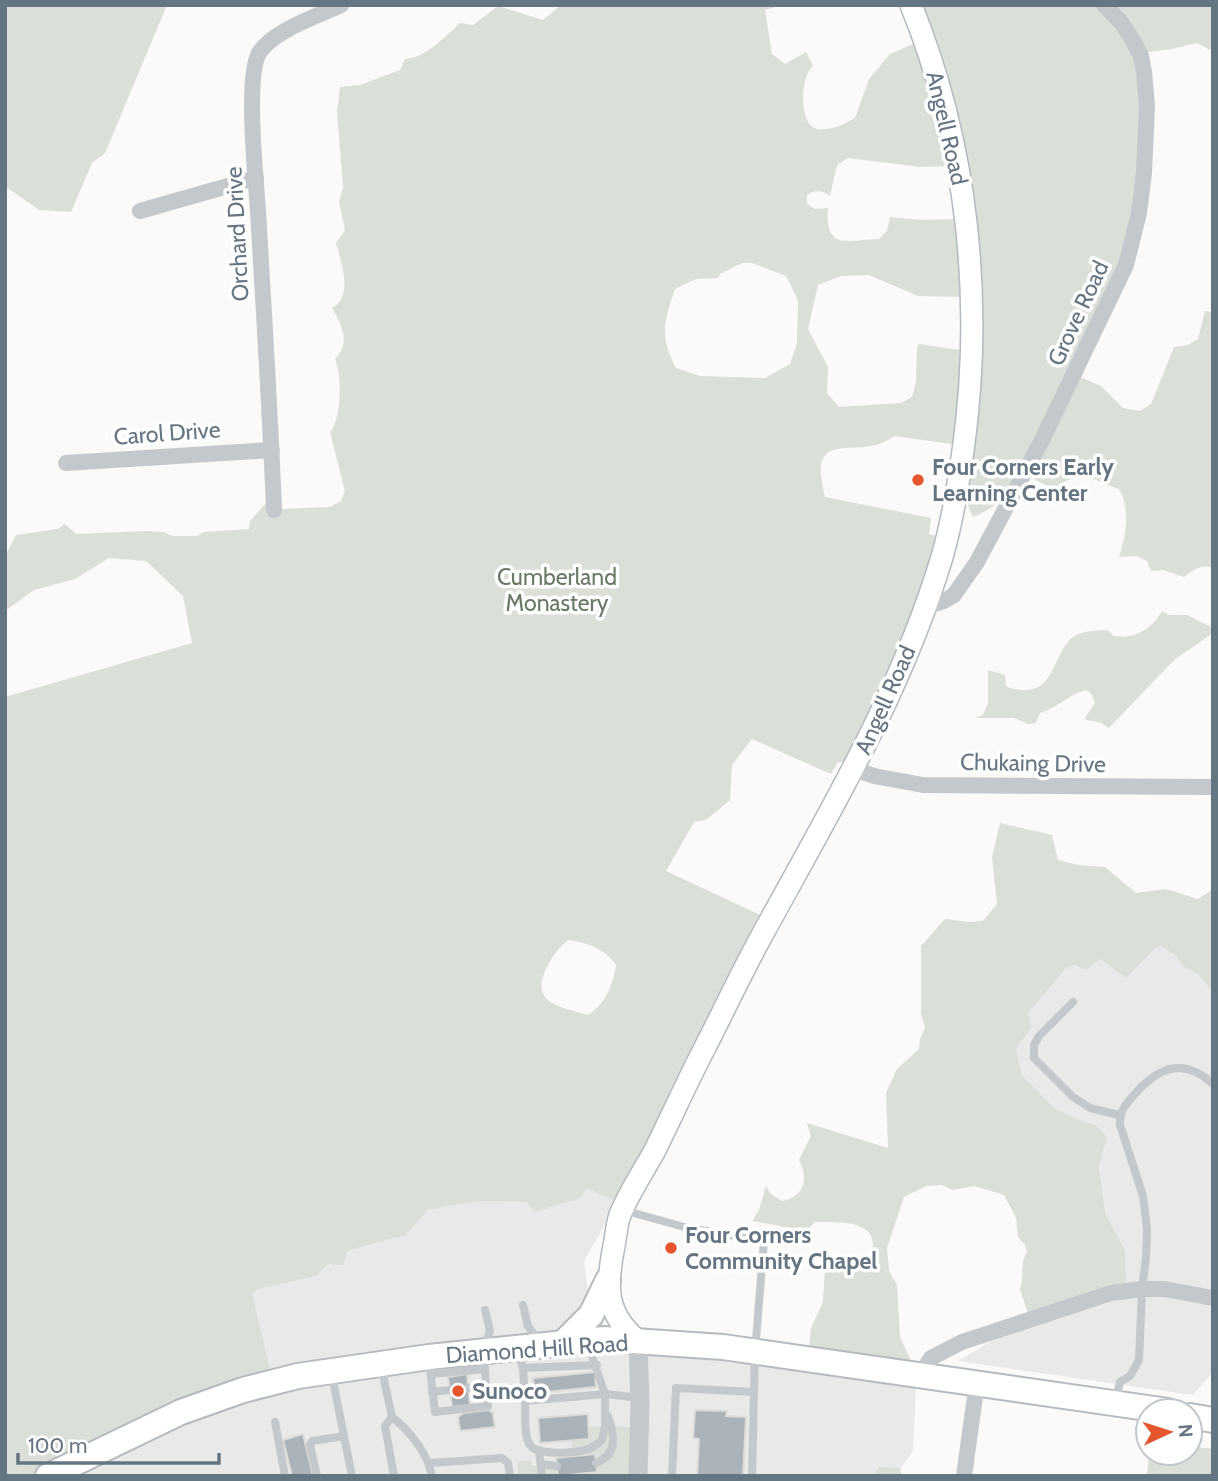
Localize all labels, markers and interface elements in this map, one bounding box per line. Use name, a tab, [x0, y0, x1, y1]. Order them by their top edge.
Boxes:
street label: Angell Road	[920, 68, 974, 188]
street label: Orchard Drive	[219, 166, 255, 302]
street label: Grove Road	[1041, 256, 1115, 370]
street label: Carol Drive	[113, 415, 222, 451]
place label: Four Corners Early Learning Center	[932, 453, 1114, 507]
marker: Four Corners Early Learning Center	[910, 472, 926, 488]
park label: Cumberland Monastery	[497, 563, 617, 617]
street label: Angell Road	[849, 641, 921, 759]
street label: Chukaing Drive	[960, 748, 1106, 778]
place label: Four Corners Community Chapel	[685, 1221, 877, 1275]
marker: Four Corners Community Chapel	[663, 1240, 679, 1256]
street label: Diamond Hill Road	[445, 1329, 629, 1369]
place label: Sunoco	[472, 1377, 547, 1405]
marker: Sunoco	[450, 1383, 466, 1399]
north arrow	[1134, 1397, 1204, 1467]
scale bar	[18, 1422, 219, 1466]
text: N	[1174, 1423, 1197, 1438]
text: 100 m	[28, 1433, 87, 1458]

